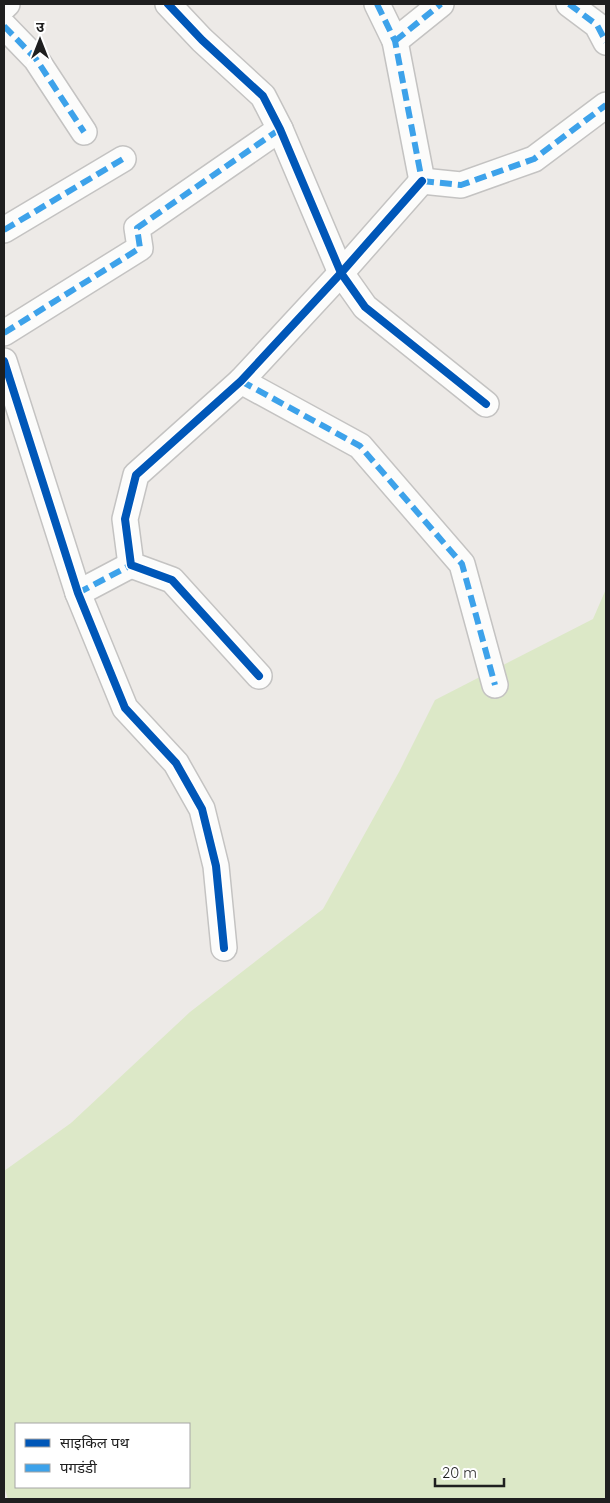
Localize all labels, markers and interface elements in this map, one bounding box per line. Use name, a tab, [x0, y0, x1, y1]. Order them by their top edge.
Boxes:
north arrow	[15, 15, 65, 65]
text: उ	[36, 18, 45, 36]
legend	[15, 1423, 190, 1488]
text: साइकिल पथ	[60, 1433, 130, 1452]
scale bar	[435, 1456, 504, 1488]
text: पगडंडी	[60, 1458, 98, 1477]
text: 20 m	[442, 1463, 477, 1482]

